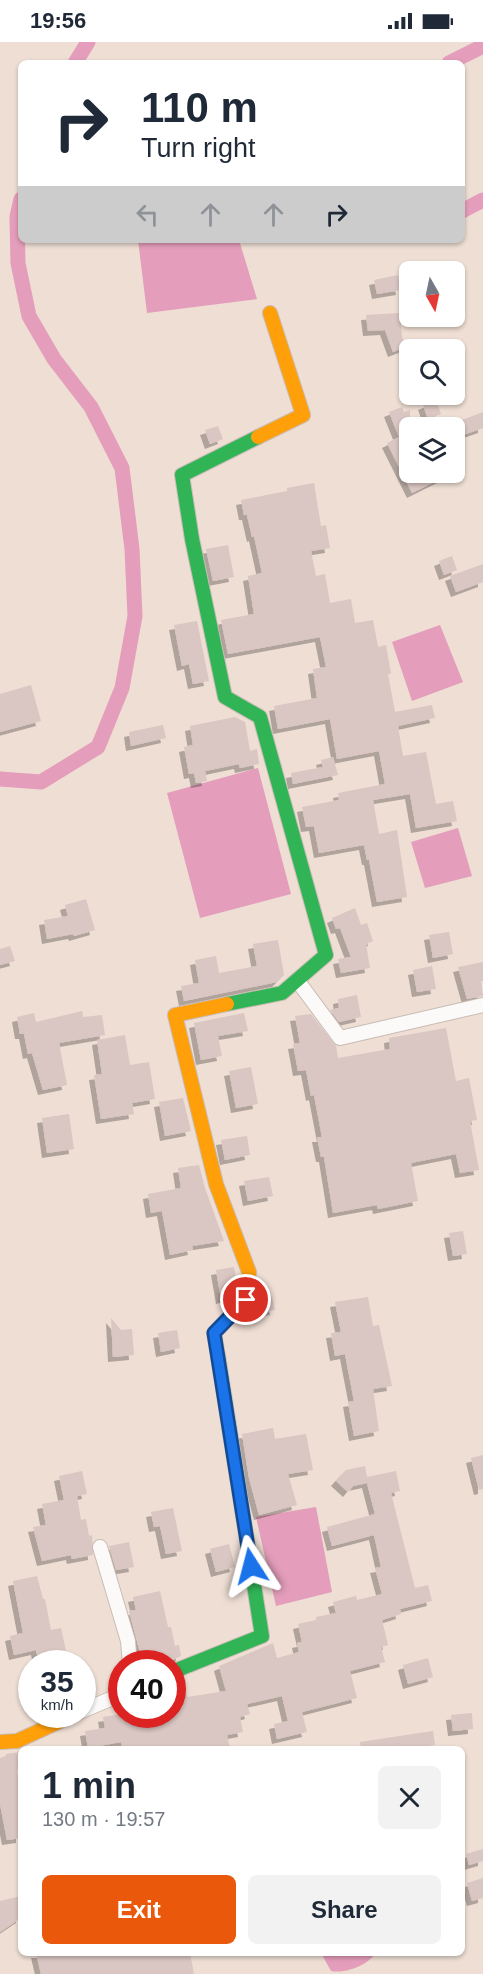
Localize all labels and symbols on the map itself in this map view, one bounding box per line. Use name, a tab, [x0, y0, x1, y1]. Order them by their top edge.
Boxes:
north arrow	[399, 261, 465, 327]
pin	[220, 1274, 271, 1325]
position arrow	[219, 1534, 283, 1598]
speed limit sign: 40	[108, 1650, 186, 1728]

